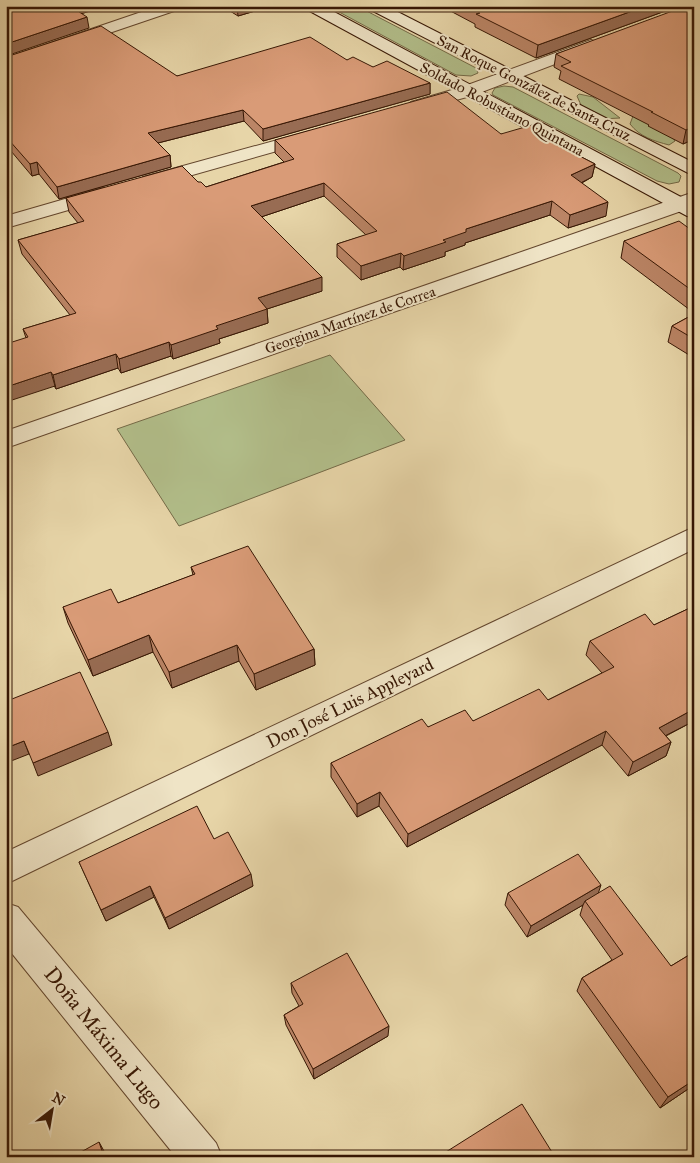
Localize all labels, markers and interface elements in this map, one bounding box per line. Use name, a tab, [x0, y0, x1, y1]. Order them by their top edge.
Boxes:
street label: San Roque González de Santa Cruz	[434, 31, 634, 146]
street label: Soldado Robustiano Quintana	[417, 58, 588, 160]
street label: Georgina Martínez de Correa	[262, 282, 438, 358]
street label: Don José Luis Appleyard	[263, 653, 438, 754]
street label: Doña Máxima Lugo	[39, 961, 170, 1115]
north arrow	[28, 1086, 78, 1136]
text: N	[49, 1089, 68, 1110]

